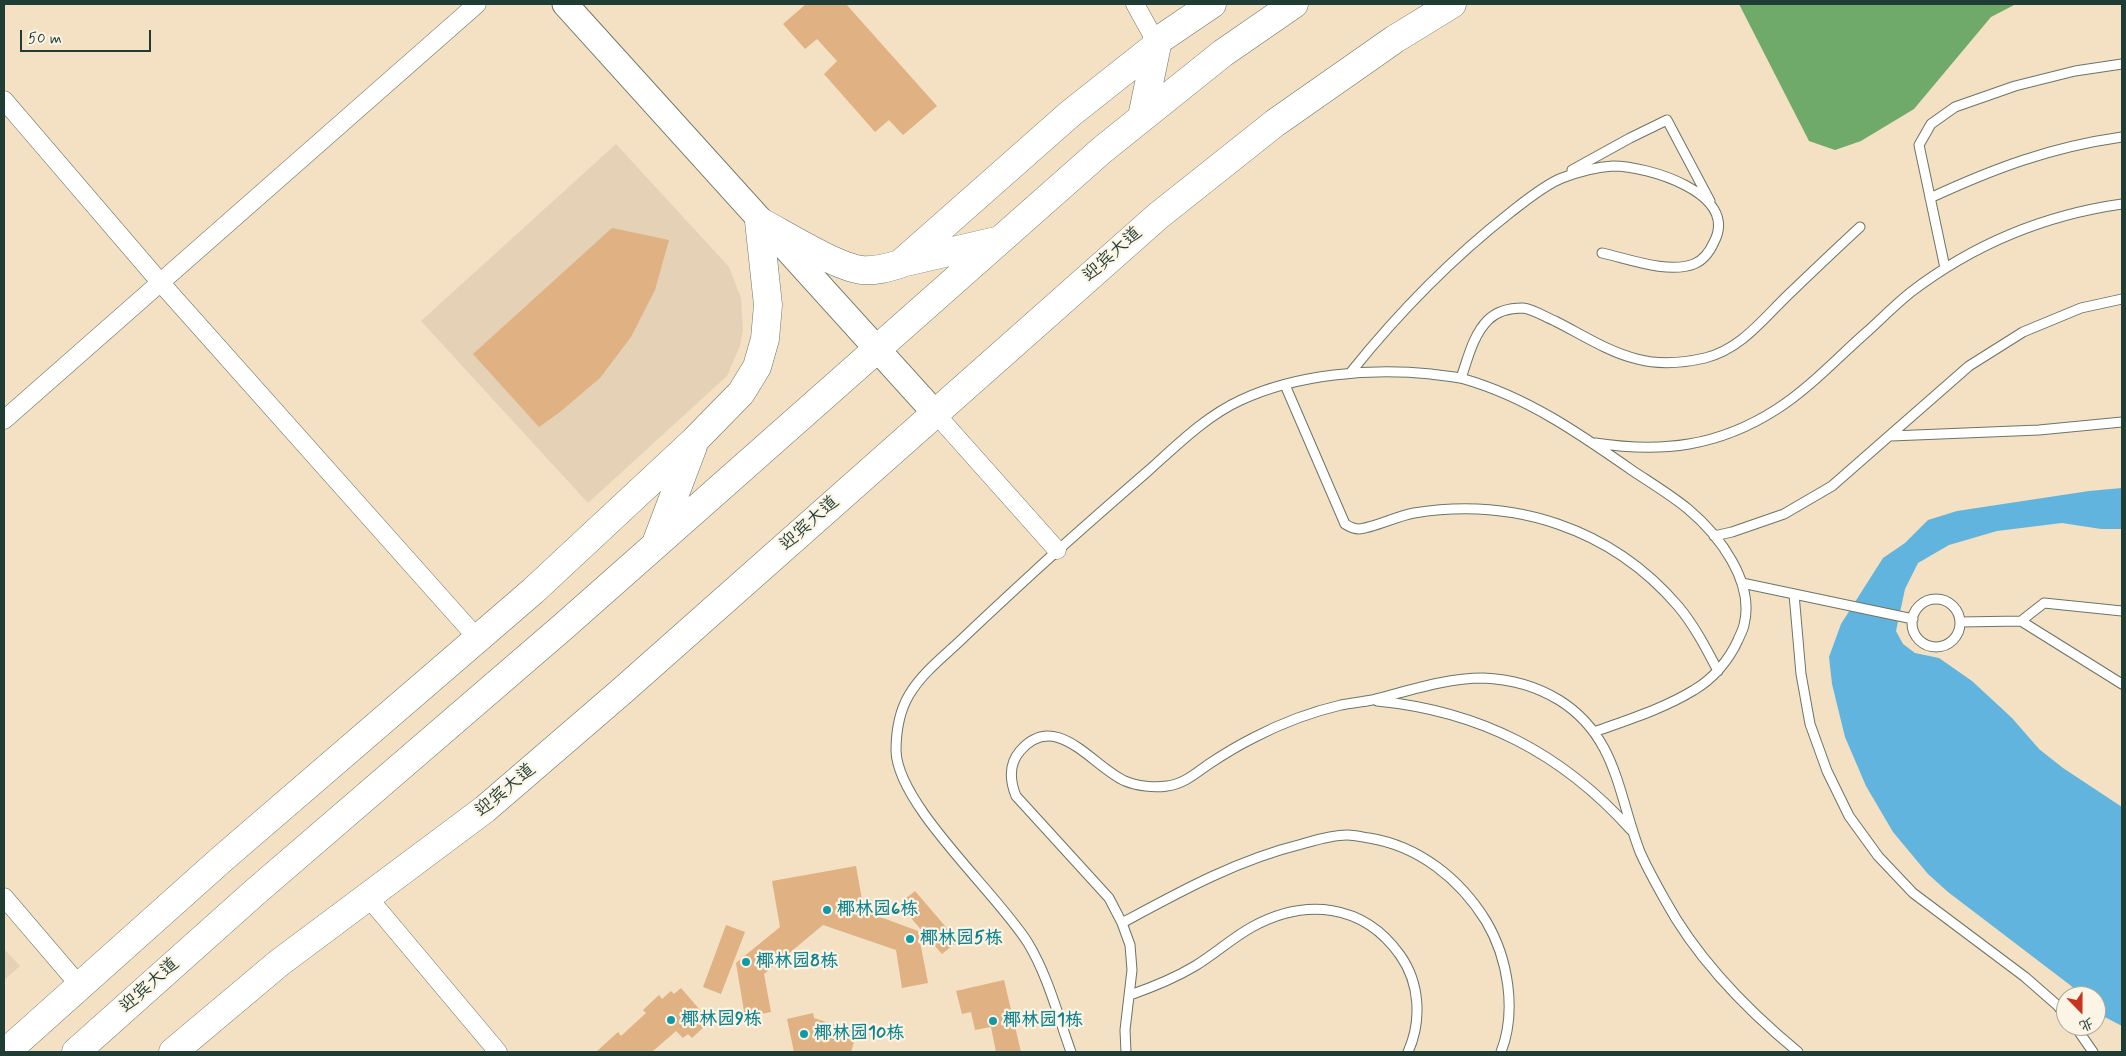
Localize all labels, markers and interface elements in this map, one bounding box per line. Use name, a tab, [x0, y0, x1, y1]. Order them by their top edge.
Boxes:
scale bar	[22, 20, 154, 52]
text: 50 m	[28, 29, 62, 49]
street label: 迎宾大道	[1079, 223, 1147, 287]
street label: 迎宾大道	[776, 492, 844, 556]
street label: 迎宾大道	[471, 760, 541, 822]
place label: 椰林园6栋	[837, 899, 918, 921]
marker: 椰林园6栋	[821, 904, 833, 916]
place label: 椰林园5栋	[920, 928, 1003, 950]
marker: 椰林园5栋	[904, 933, 916, 945]
place label: 椰林园8栋	[756, 951, 838, 973]
street label: 迎宾大道	[116, 954, 184, 1018]
marker: 椰林园8栋	[740, 956, 752, 968]
north arrow	[2056, 986, 2106, 1036]
place label: 椰林园9栋	[681, 1009, 762, 1031]
place label: 椰林园1栋	[1003, 1010, 1083, 1032]
text: 北	[2076, 1013, 2096, 1035]
marker: 椰林园9栋	[665, 1014, 677, 1026]
marker: 椰林园1栋	[987, 1015, 999, 1027]
place label: 椰林园10栋	[814, 1023, 904, 1045]
marker: 椰林园10栋	[798, 1028, 810, 1040]

